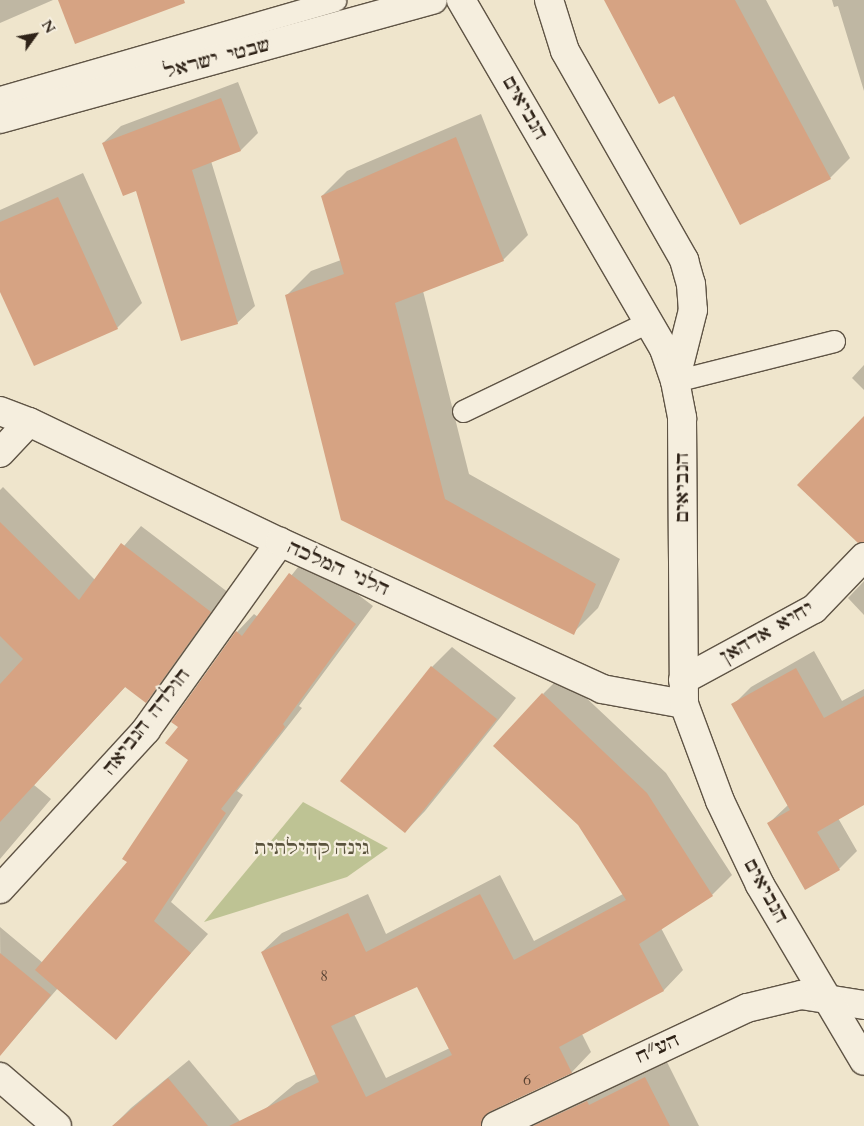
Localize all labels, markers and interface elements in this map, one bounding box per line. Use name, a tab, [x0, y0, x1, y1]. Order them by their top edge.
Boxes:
north arrow	[10, 10, 60, 60]
text: N	[37, 17, 59, 37]
street label: שבטי ישראל	[164, 34, 270, 84]
street label: הנביאים	[496, 72, 552, 144]
street label: הנביאים	[672, 453, 694, 523]
street label: הלני המלכה	[286, 537, 390, 601]
street label: יחיא אדהאן	[718, 598, 816, 668]
street label: חולדה הנביאה	[100, 666, 194, 778]
park label: גינה קהילתית	[254, 838, 370, 860]
street label: הנביאים	[738, 855, 792, 927]
house number: 8	[320, 966, 328, 986]
street label: הע״ח	[633, 1029, 683, 1069]
house number: 6	[523, 1070, 531, 1090]

